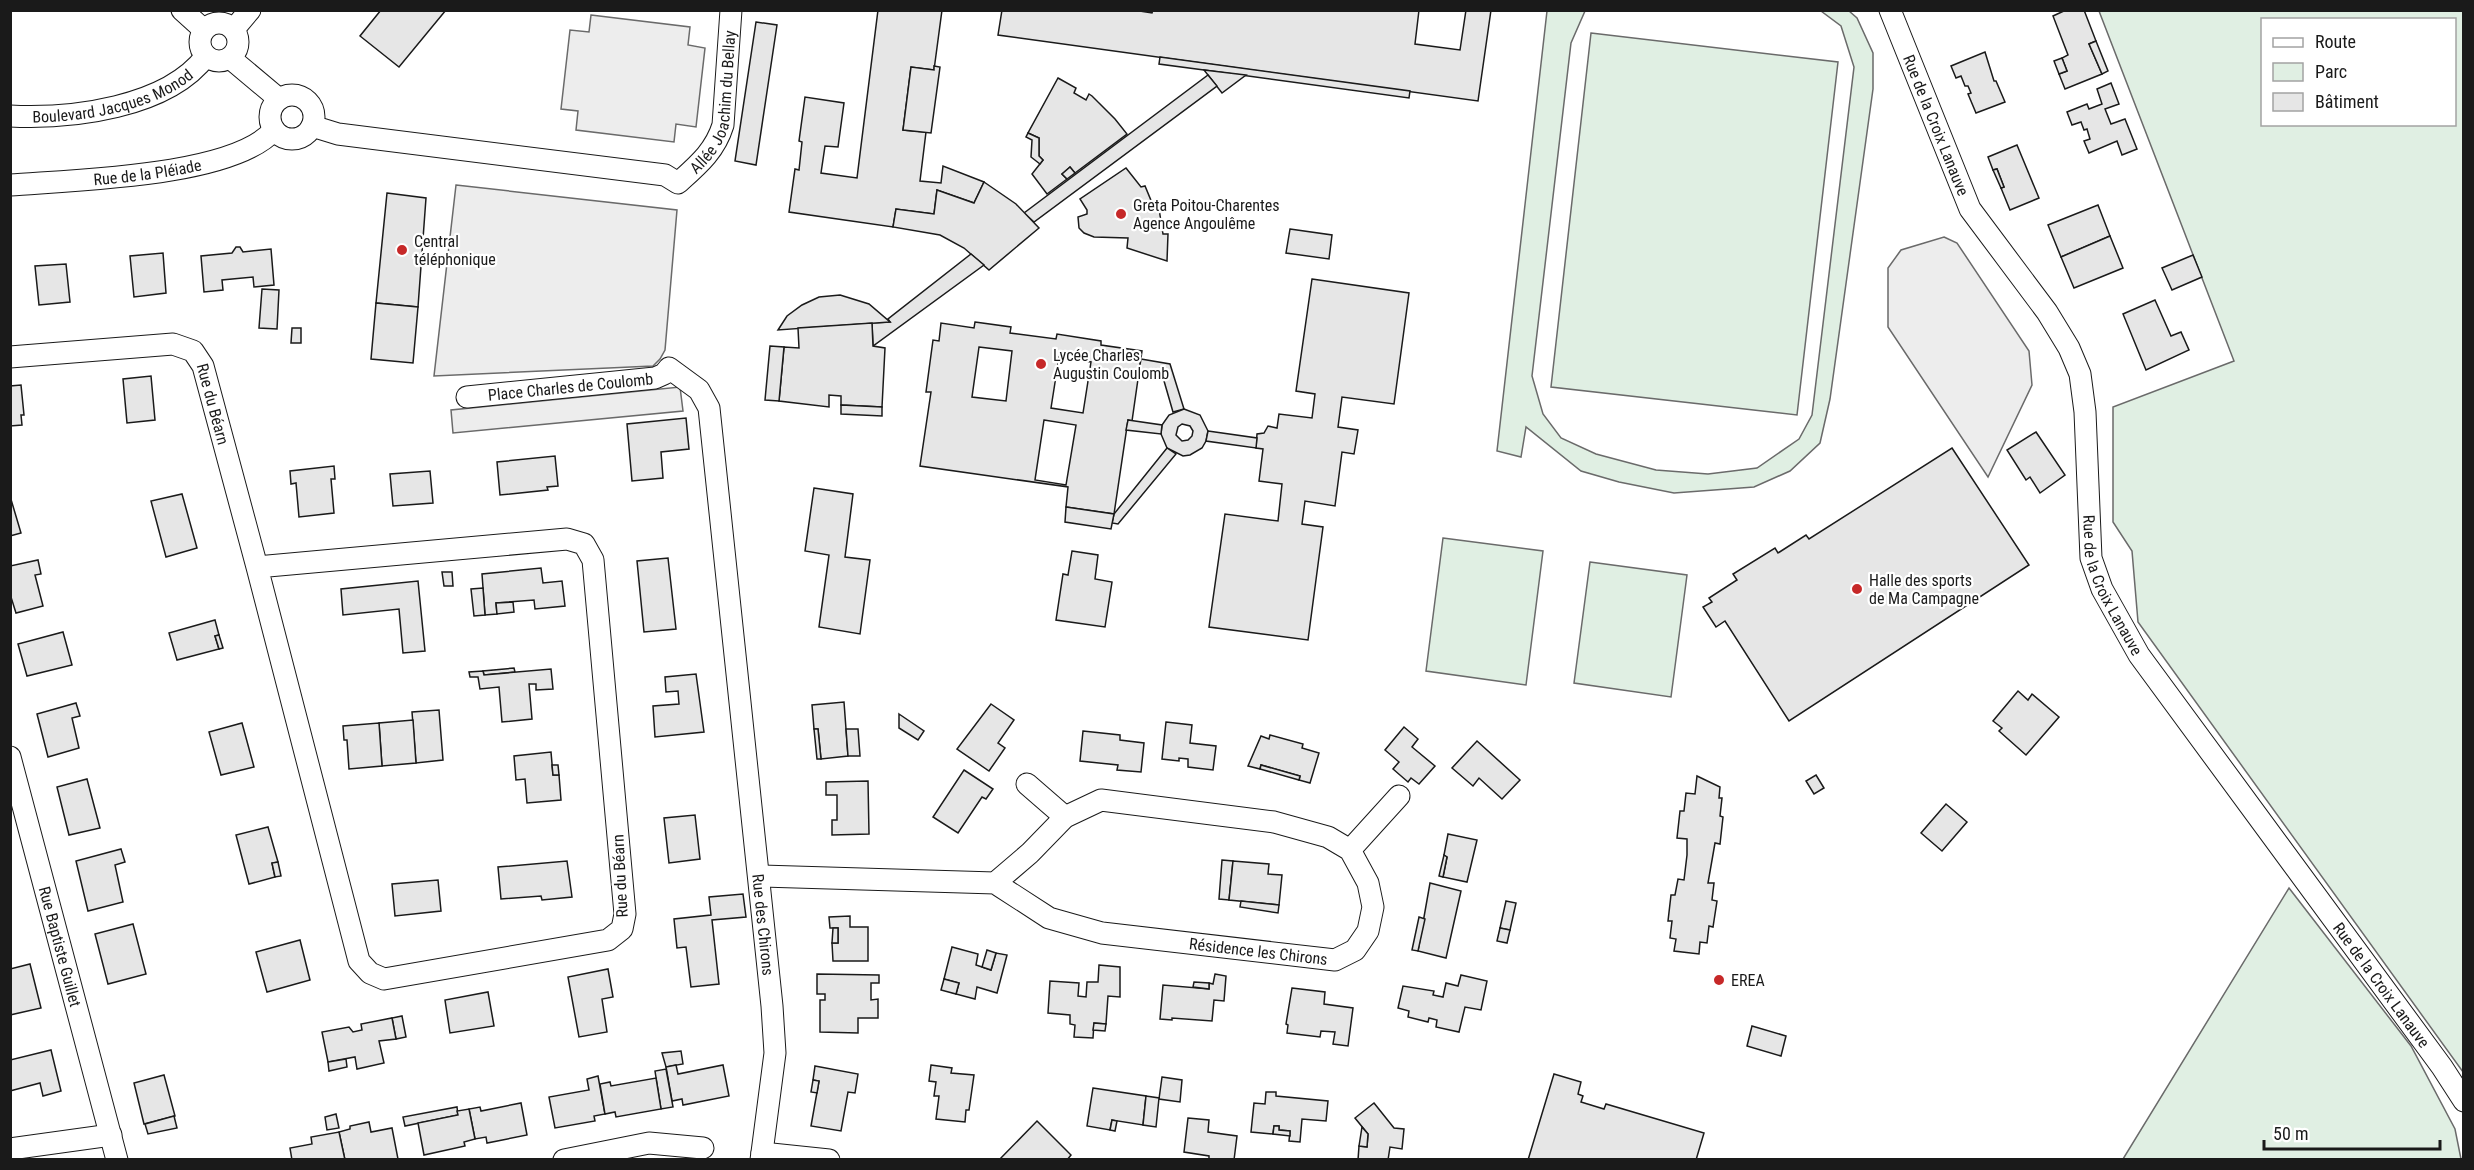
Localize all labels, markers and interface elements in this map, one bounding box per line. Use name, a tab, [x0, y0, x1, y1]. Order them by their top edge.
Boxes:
legend	[2261, 18, 2456, 126]
street label: Allée Joachim du Bellay	[685, 30, 739, 177]
text: Route	[2315, 31, 2356, 52]
street label: Rue de la Croix Lanauve	[1899, 52, 1973, 198]
text: Parc	[2315, 61, 2347, 82]
street label: Boulevard Jacques Monod	[32, 65, 197, 126]
text: Bâtiment	[2315, 91, 2379, 112]
street label: Rue de la Pléiade	[93, 155, 203, 189]
place label: Greta Poitou-Charentes Agence Angoulême	[1133, 196, 1280, 233]
marker: Greta Poitou-Charentes Agence Angoulême	[1114, 207, 1128, 221]
place label: Central téléphonique	[414, 232, 496, 269]
marker: Central téléphonique	[395, 243, 409, 257]
place label: Lycée Charles Augustin Coulomb	[1053, 346, 1169, 383]
marker: Lycée Charles Augustin Coulomb	[1034, 357, 1048, 371]
street label: Rue du Béarn	[193, 361, 233, 447]
street label: Place Charles de Coulomb	[487, 369, 654, 404]
street label: Rue de la Croix Lanauve	[2080, 514, 2147, 659]
place label: Halle des sports de Ma Campagne	[1869, 571, 1979, 608]
marker: Halle des sports de Ma Campagne	[1850, 582, 1864, 596]
street label: Rue du Béarn	[608, 834, 632, 918]
street label: Rue des Chirons	[749, 873, 778, 976]
street label: Rue Baptiste Guillet	[35, 884, 85, 1009]
street label: Rue de la Croix Lanauve	[2329, 919, 2434, 1051]
street label: Résidence les Chirons	[1188, 934, 1329, 969]
place label: EREA	[1731, 971, 1765, 990]
marker: EREA	[1712, 973, 1726, 987]
scale bar	[2264, 1113, 2440, 1151]
text: 50 m	[2273, 1123, 2308, 1144]

